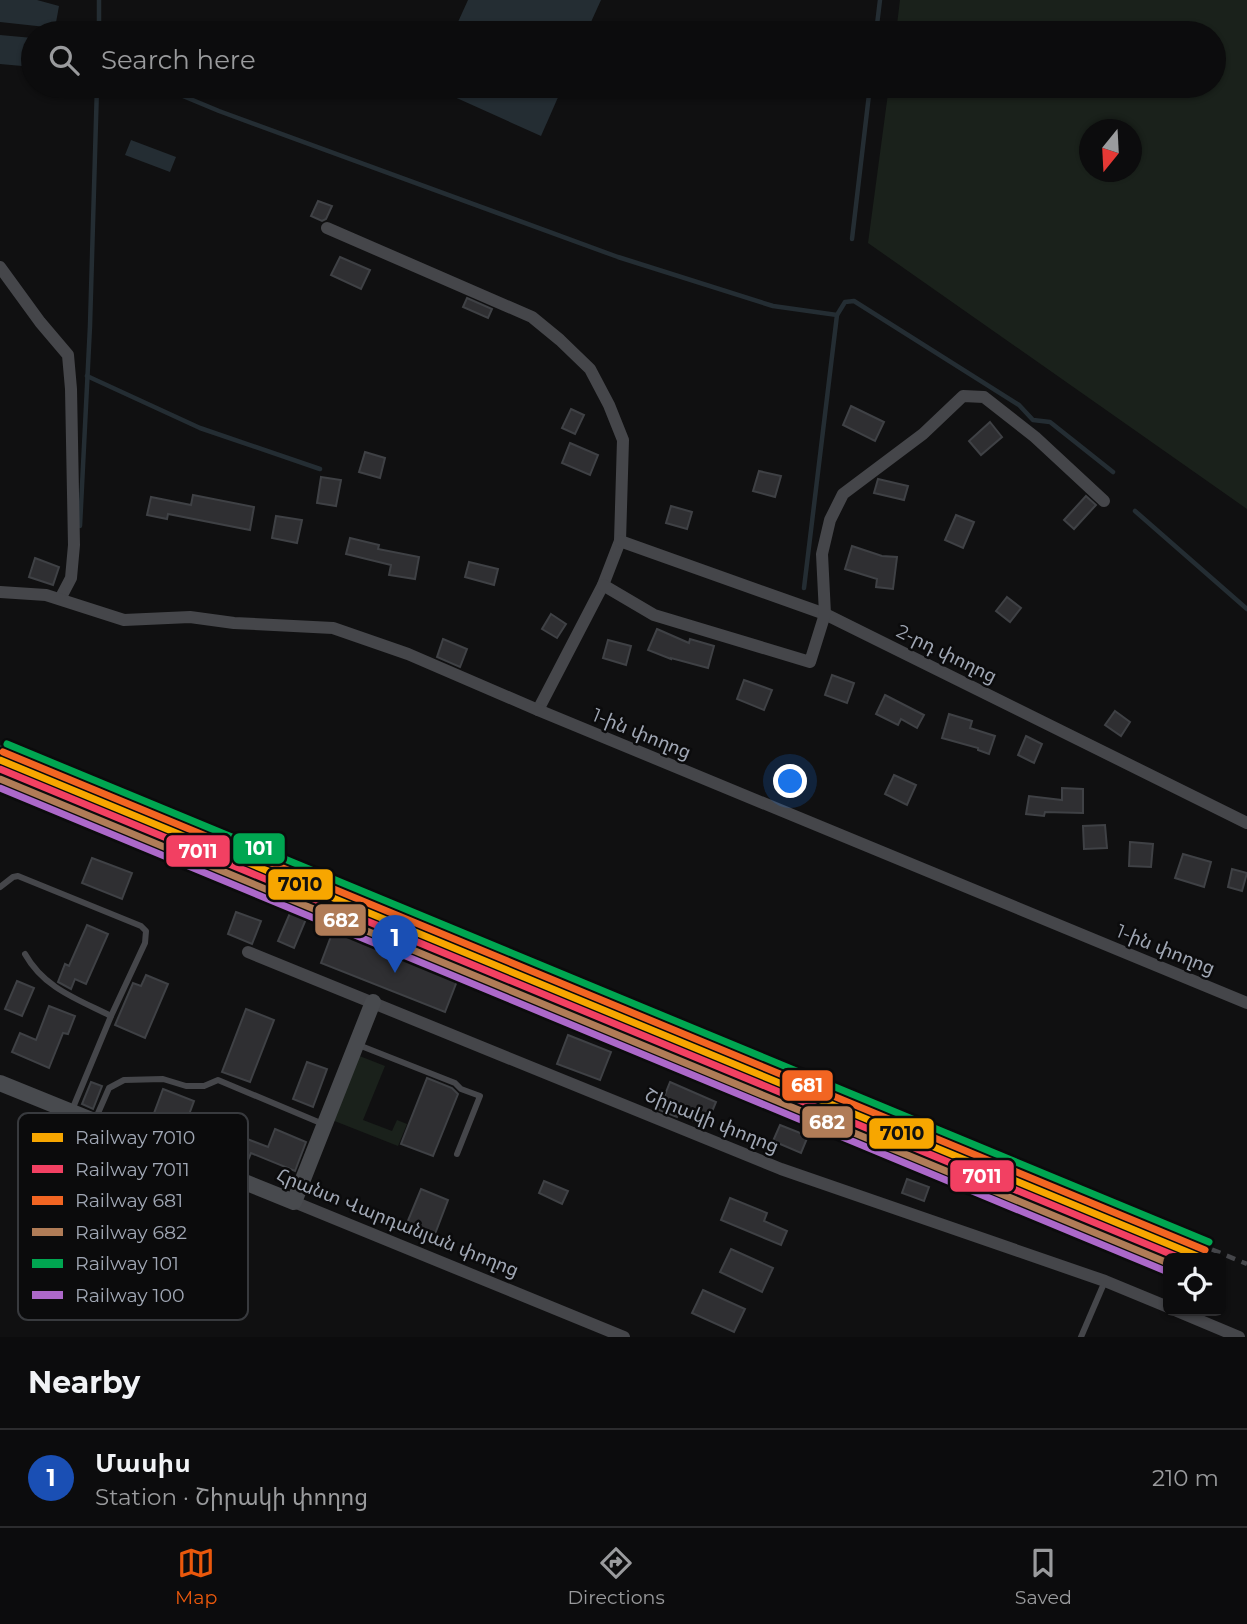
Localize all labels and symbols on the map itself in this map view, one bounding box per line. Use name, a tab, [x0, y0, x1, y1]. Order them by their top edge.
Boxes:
north arrow	[1079, 119, 1142, 182]
street label: 2-րդ փողոց	[893, 619, 1001, 688]
street label: 1-ին փողոց	[589, 703, 695, 764]
your location	[773, 764, 807, 798]
line badge: 101	[232, 832, 286, 865]
line badge: 7011	[165, 834, 231, 868]
text: 101	[245, 837, 273, 860]
text: 7011	[178, 840, 218, 863]
line badge: 7010	[267, 868, 334, 901]
text: 7010	[278, 873, 322, 896]
line badge: 682	[314, 903, 367, 937]
text: 682	[323, 909, 359, 932]
pin: 1	[372, 915, 418, 973]
street label: 1-ին փողոց	[1113, 919, 1219, 980]
line badge: 681	[781, 1069, 834, 1102]
text: 681	[791, 1074, 823, 1097]
street label: Շիրակի փողոց	[641, 1083, 782, 1158]
line badge: 682	[801, 1105, 854, 1139]
text: 682	[809, 1111, 845, 1134]
legend	[18, 1113, 248, 1320]
line badge: 7010	[868, 1117, 935, 1150]
text: 7010	[880, 1122, 924, 1145]
text: Railway 7010	[75, 1126, 195, 1149]
text: Railway 7011	[75, 1158, 190, 1181]
line badge: 7011	[949, 1159, 1015, 1193]
street label: Հրանտ Վարդանյան փողոց	[273, 1163, 522, 1282]
text: 7011	[962, 1165, 1002, 1188]
text: Railway 681	[75, 1189, 183, 1212]
text: Railway 682	[75, 1221, 187, 1244]
text: Railway 101	[75, 1252, 179, 1275]
text: Railway 100	[75, 1284, 185, 1307]

